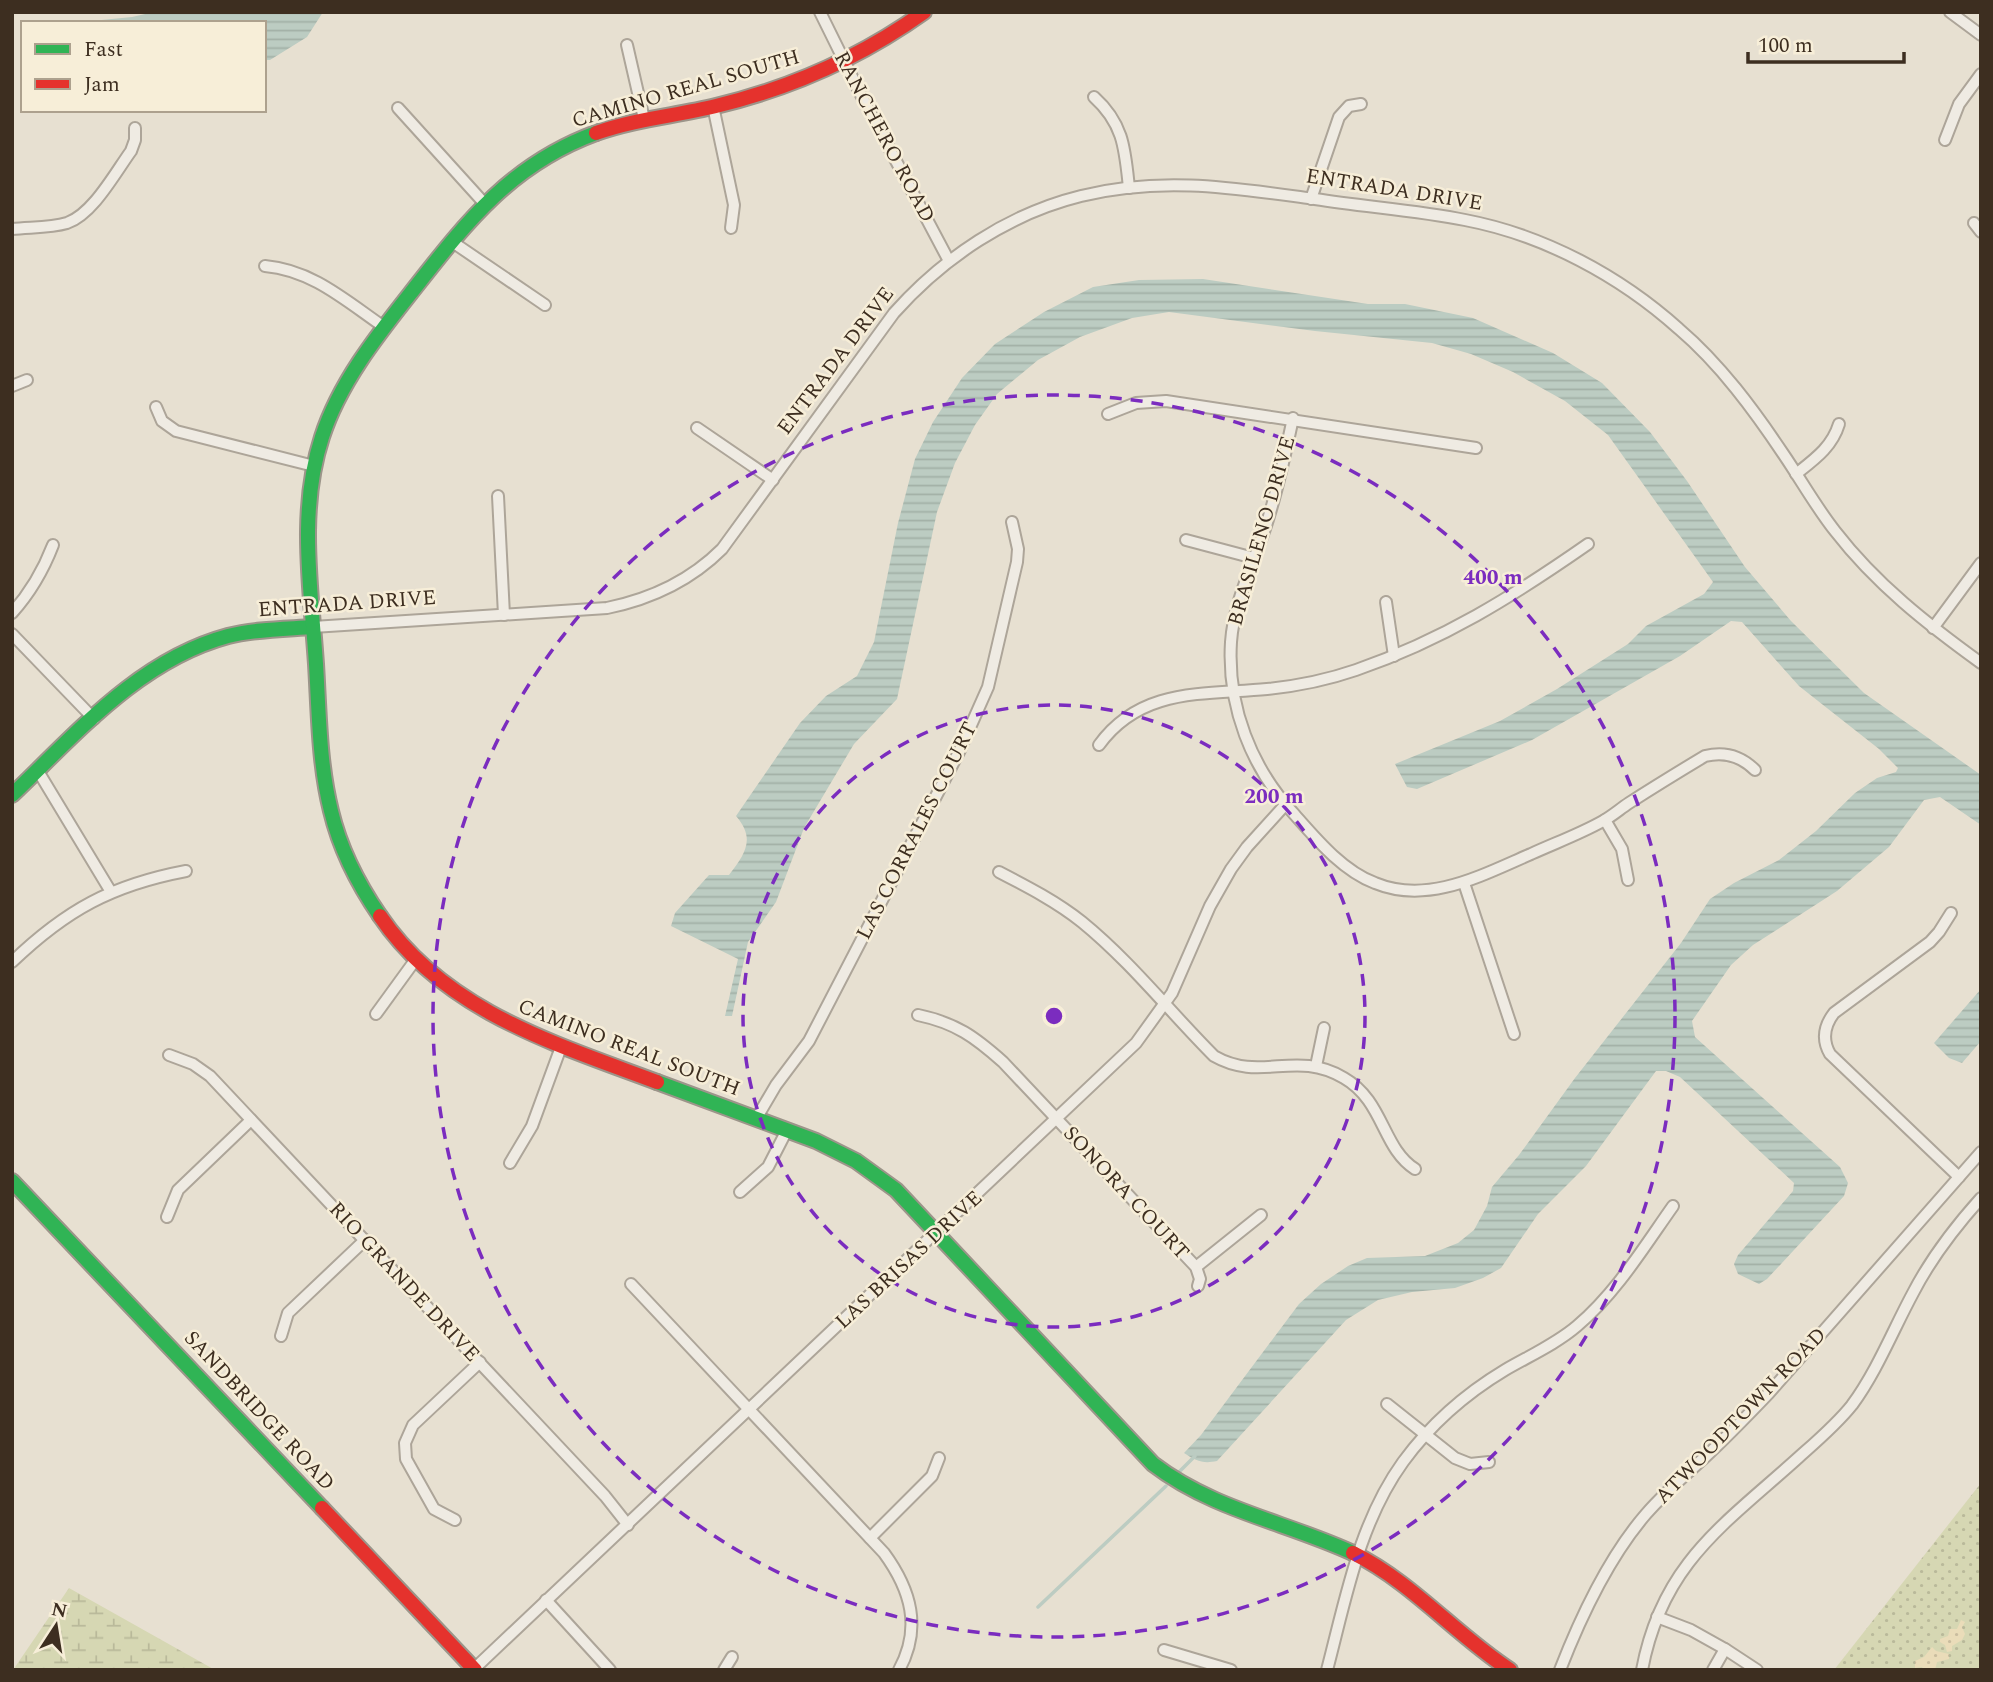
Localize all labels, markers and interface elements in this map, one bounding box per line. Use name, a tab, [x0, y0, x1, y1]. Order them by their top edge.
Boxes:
legend	[21, 21, 266, 112]
scale bar	[1748, 21, 1904, 65]
text: 100 m	[1758, 30, 1813, 62]
text: Fast	[84, 34, 123, 66]
street label: CAMINO REAL SOUTH	[568, 41, 804, 137]
street label: RANCHERO ROAD	[825, 45, 943, 229]
text: Jam	[84, 69, 120, 101]
street label: ENTRADA DRIVE	[1303, 160, 1485, 220]
street label: ENTRADA DRIVE	[770, 280, 902, 442]
street label: BRASILENO DRIVE	[1220, 432, 1304, 630]
text: 400 m	[1463, 562, 1523, 594]
street label: ENTRADA DRIVE	[257, 582, 437, 626]
street label: LAS CORRALES COURT	[848, 717, 986, 945]
text: 200 m	[1244, 781, 1304, 813]
street label: CAMINO REAL SOUTH	[513, 991, 745, 1105]
centre of rings	[1042, 1004, 1066, 1028]
street label: SONORA COURT	[1055, 1119, 1197, 1267]
street label: LAS BRISAS DRIVE	[828, 1183, 990, 1337]
street label: RIO GRANDE DRIVE	[321, 1195, 487, 1369]
street label: ATWOODTOWN ROAD	[1648, 1320, 1834, 1512]
street label: SANDBRIDGE ROAD	[176, 1324, 342, 1498]
north arrow	[21, 1591, 91, 1661]
text: N	[49, 1595, 70, 1627]

